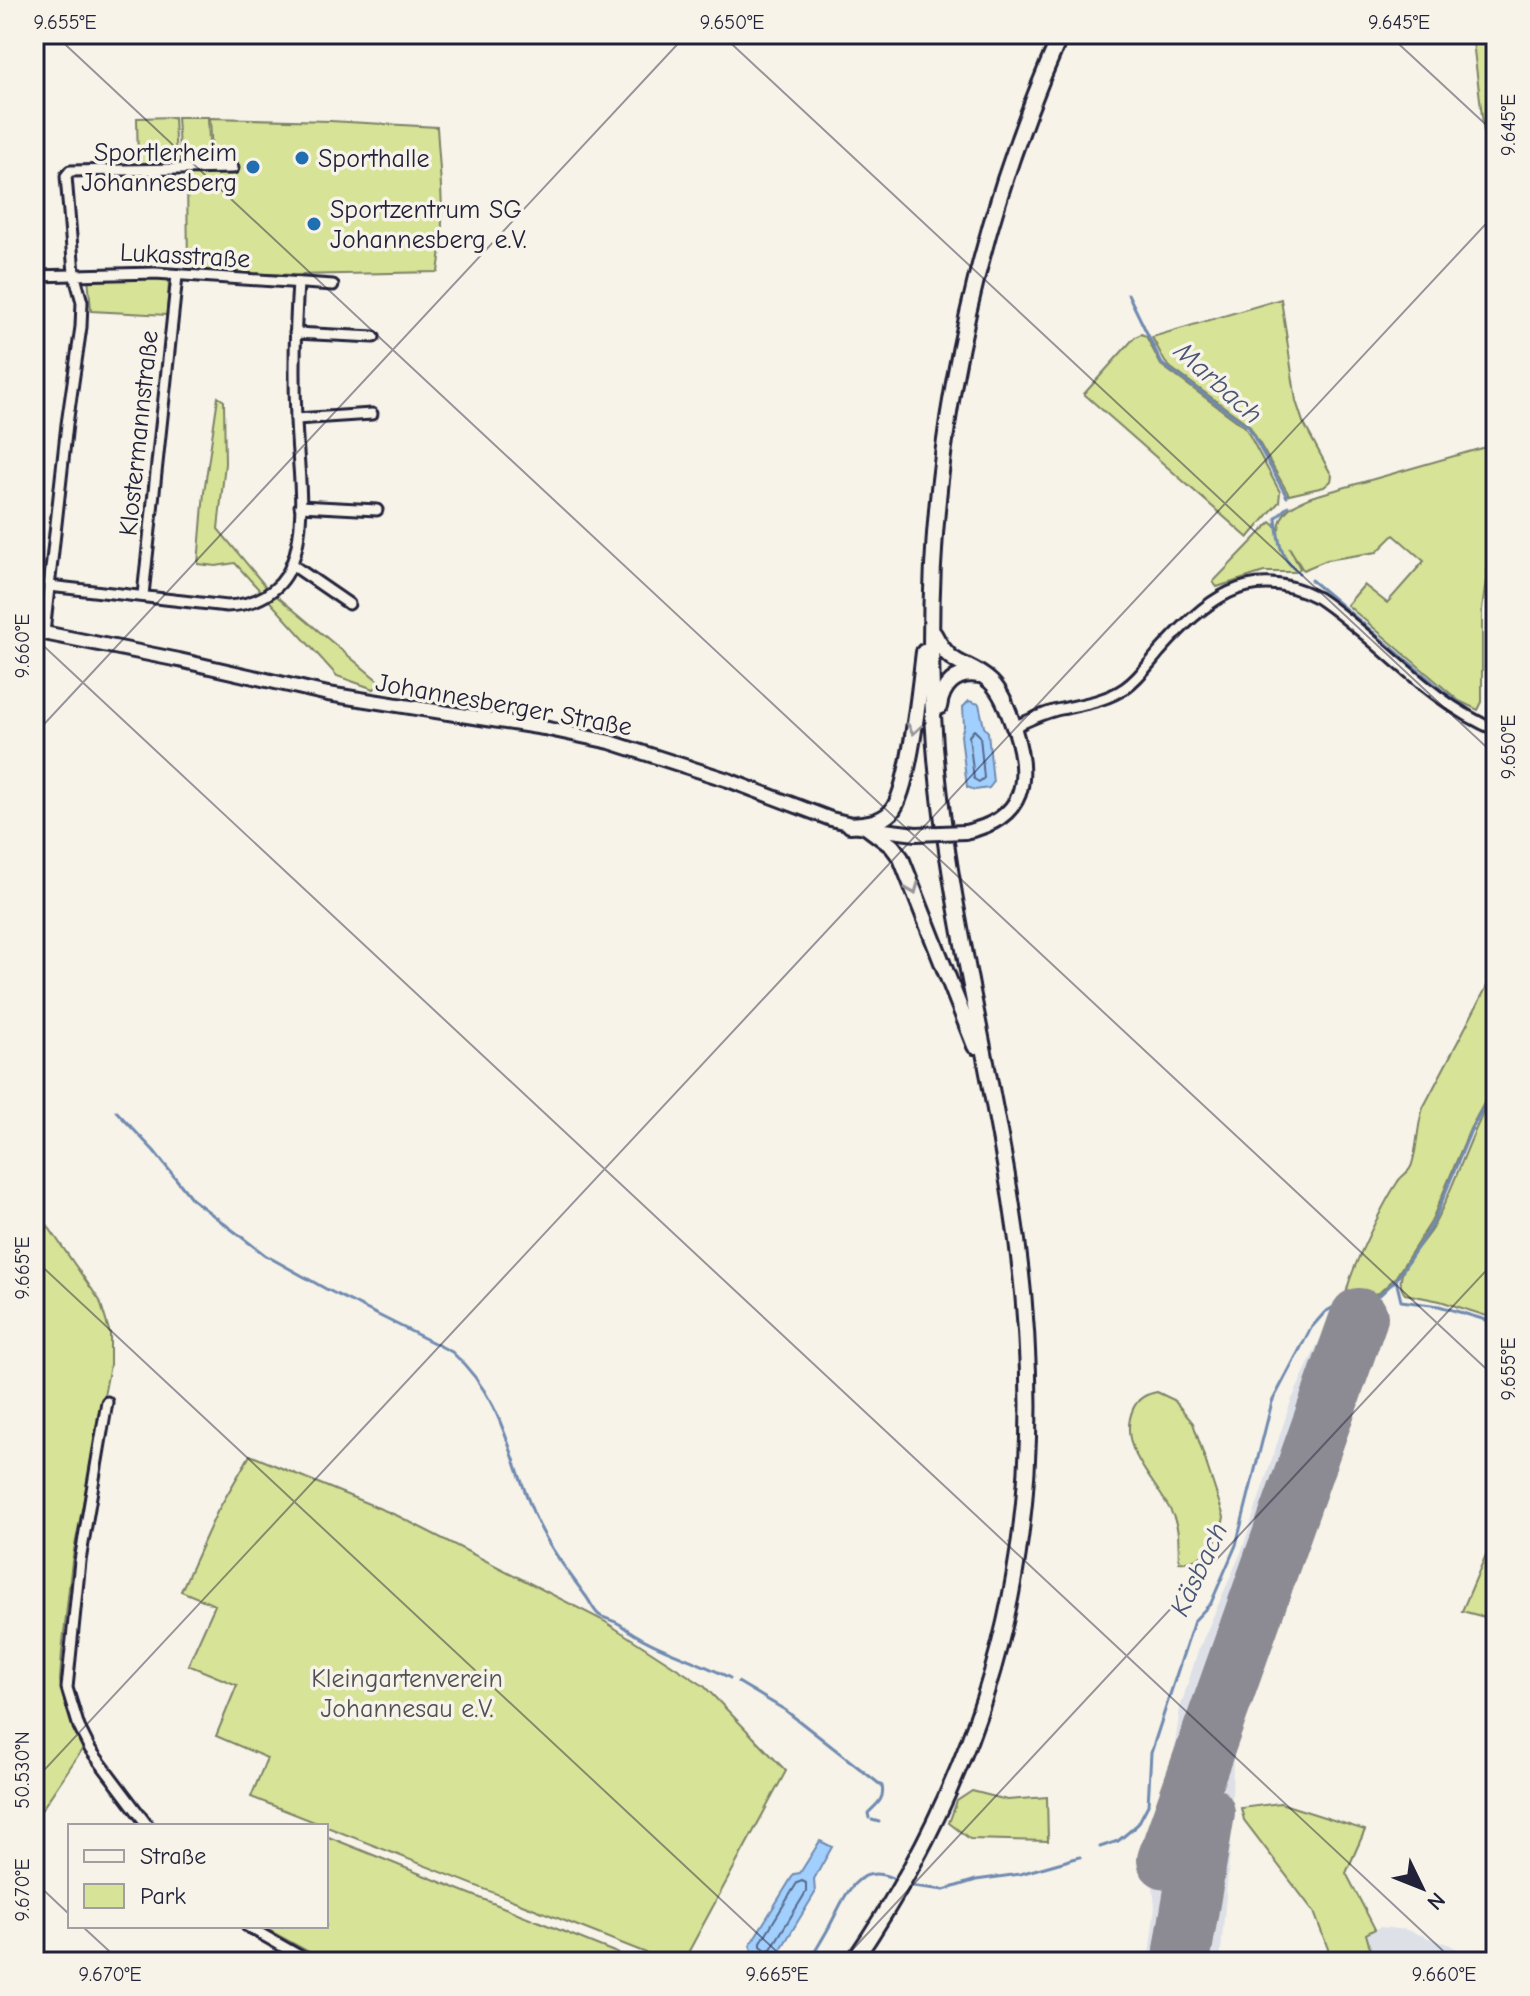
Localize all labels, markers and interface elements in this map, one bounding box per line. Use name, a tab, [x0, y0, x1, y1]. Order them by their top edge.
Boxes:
text: 9.655°E	[33, 11, 97, 34]
text: 9.650°E	[700, 11, 764, 34]
text: 9.645°E	[1368, 11, 1430, 34]
text: 9.645°E	[1497, 94, 1520, 156]
place label: Sportlerheim Johannesberg	[81, 138, 237, 198]
place label: Sporthalle	[318, 144, 429, 174]
marker: Sporthalle	[293, 149, 311, 167]
marker: Sportlerheim Johannesberg	[244, 158, 262, 176]
place label: Sportzentrum SG Johannesberg e.V.	[330, 195, 527, 255]
marker: Sportzentrum SG Johannesberg e.V.	[305, 215, 323, 233]
street label: Lukasstraße	[119, 238, 251, 274]
street label: Klostermannstraße	[113, 329, 165, 537]
water label: Marbach	[1167, 334, 1269, 430]
text: 9.660°E	[11, 614, 34, 678]
street label: Johannesberger Straße	[373, 668, 634, 742]
text: 9.650°E	[1497, 715, 1520, 779]
one-way arrow	[906, 722, 923, 735]
one-way arrow	[904, 881, 920, 895]
text: 9.665°E	[11, 1236, 34, 1300]
text: 9.655°E	[1497, 1337, 1520, 1401]
water label: Käsbach	[1163, 1518, 1234, 1621]
park label: Kleingartenverein Johannesau e.V.	[311, 1664, 503, 1724]
text: 50.530°N	[11, 1731, 34, 1809]
legend	[68, 1824, 328, 1928]
text: Straße	[140, 1842, 206, 1870]
north arrow	[1382, 1848, 1462, 1928]
text: 9.670°E	[11, 1858, 34, 1922]
text: Park	[140, 1882, 186, 1910]
text: N	[1421, 1887, 1450, 1915]
text: 9.670°E	[78, 1963, 142, 1986]
text: 9.665°E	[745, 1963, 809, 1986]
text: 9.660°E	[1412, 1963, 1476, 1986]

